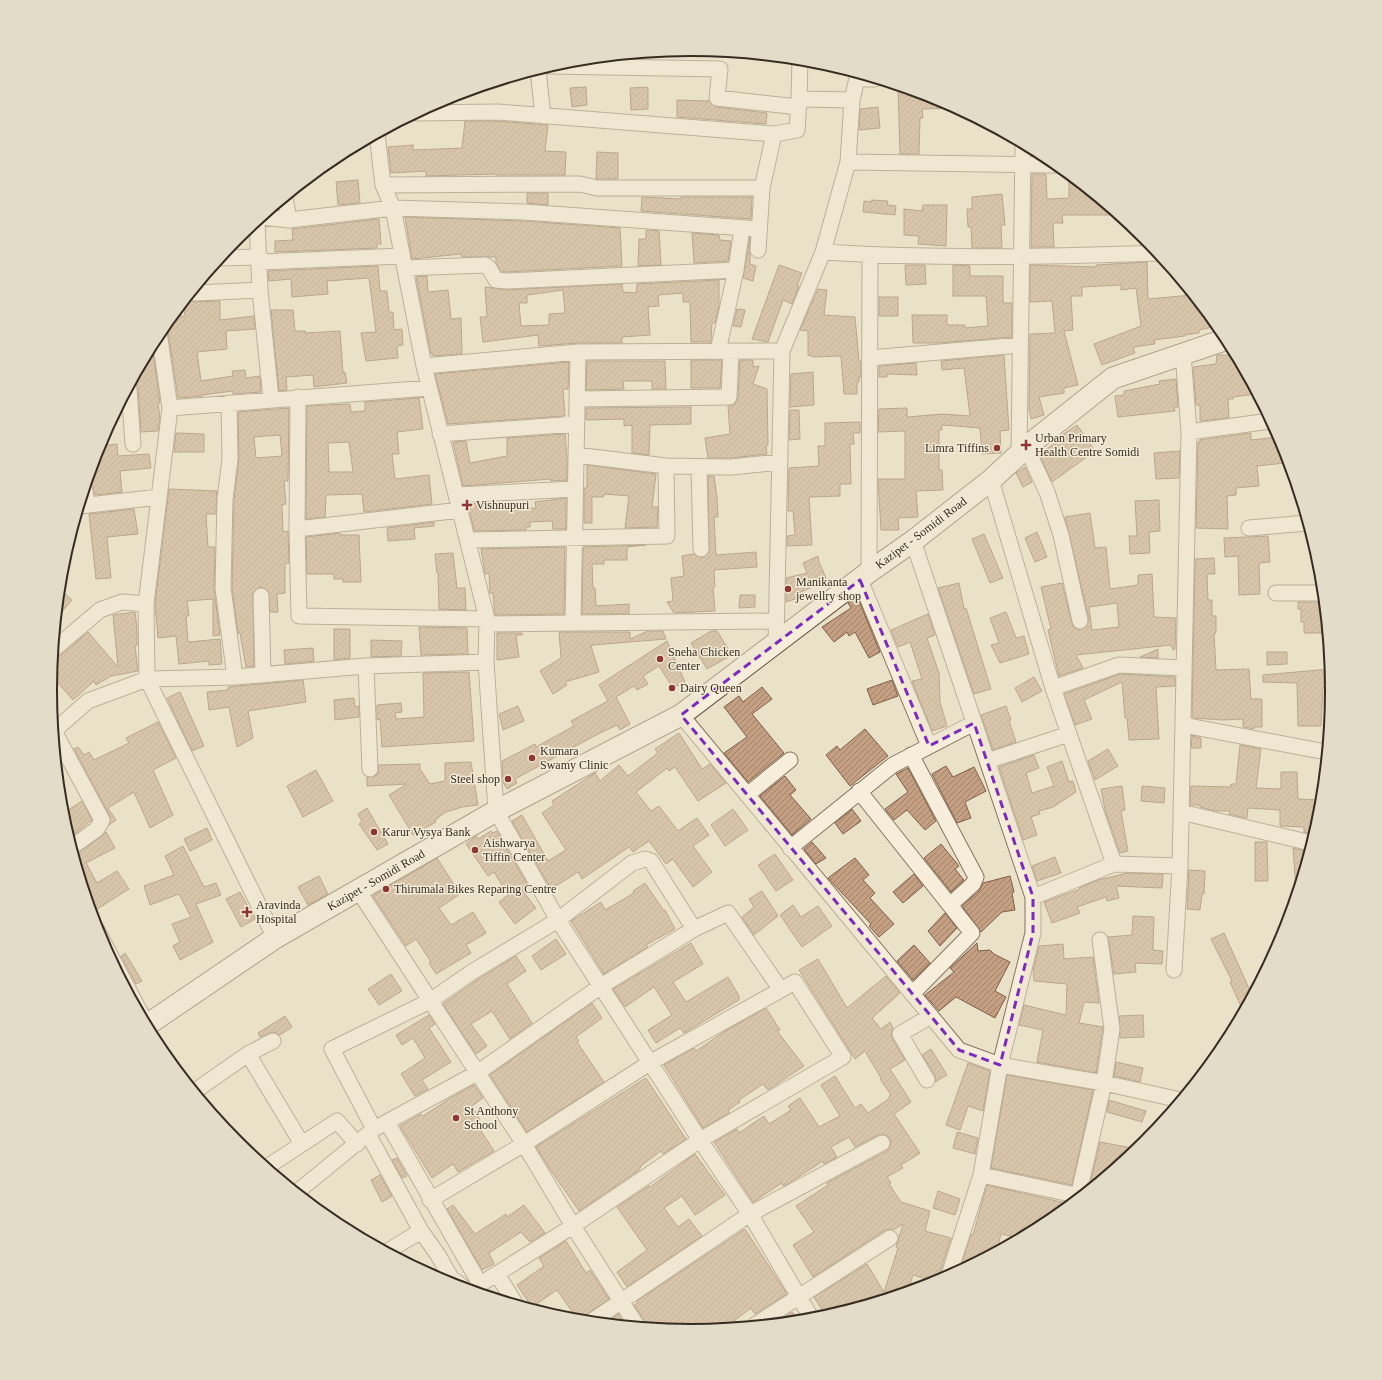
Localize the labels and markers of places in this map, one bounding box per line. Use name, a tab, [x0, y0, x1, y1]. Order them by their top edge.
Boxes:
place label: Urban Primary Health Centre Somidi	[1035, 431, 1140, 459]
marker: Urban Primary Health Centre Somidi	[1020, 439, 1032, 451]
place label: Limra Tiffins	[925, 441, 989, 455]
marker: Limra Tiffins	[992, 443, 1002, 453]
place label: Vishnupuri	[476, 498, 530, 512]
marker: Vishnupuri	[461, 499, 473, 511]
place label: Manikanta jewellry shop	[795, 575, 861, 603]
marker: Manikanta jewellry shop	[783, 584, 793, 594]
place label: Sneha Chicken Center	[668, 645, 740, 673]
marker: Sneha Chicken Center	[655, 654, 665, 664]
place label: Dairy Queen	[680, 681, 742, 695]
marker: Dairy Queen	[667, 683, 677, 693]
place label: Kumara Swamy Clinic	[540, 744, 608, 772]
marker: Kumara Swamy Clinic	[527, 753, 537, 763]
place label: Steel shop	[450, 772, 500, 786]
marker: Steel shop	[503, 774, 513, 784]
place label: Karur Vysya Bank	[382, 825, 470, 839]
marker: Karur Vysya Bank	[369, 827, 379, 837]
place label: Aishwarya Tiffin Center	[483, 836, 545, 864]
marker: Aishwarya Tiffin Center	[470, 845, 480, 855]
place label: Thirumala Bikes Reparing Centre	[394, 882, 556, 896]
marker: Thirumala Bikes Reparing Centre	[381, 884, 391, 894]
place label: Aravinda Hospital	[256, 898, 301, 926]
marker: Aravinda Hospital	[241, 906, 253, 918]
place label: St Anthony School	[464, 1104, 518, 1132]
marker: St Anthony School	[451, 1113, 461, 1123]

